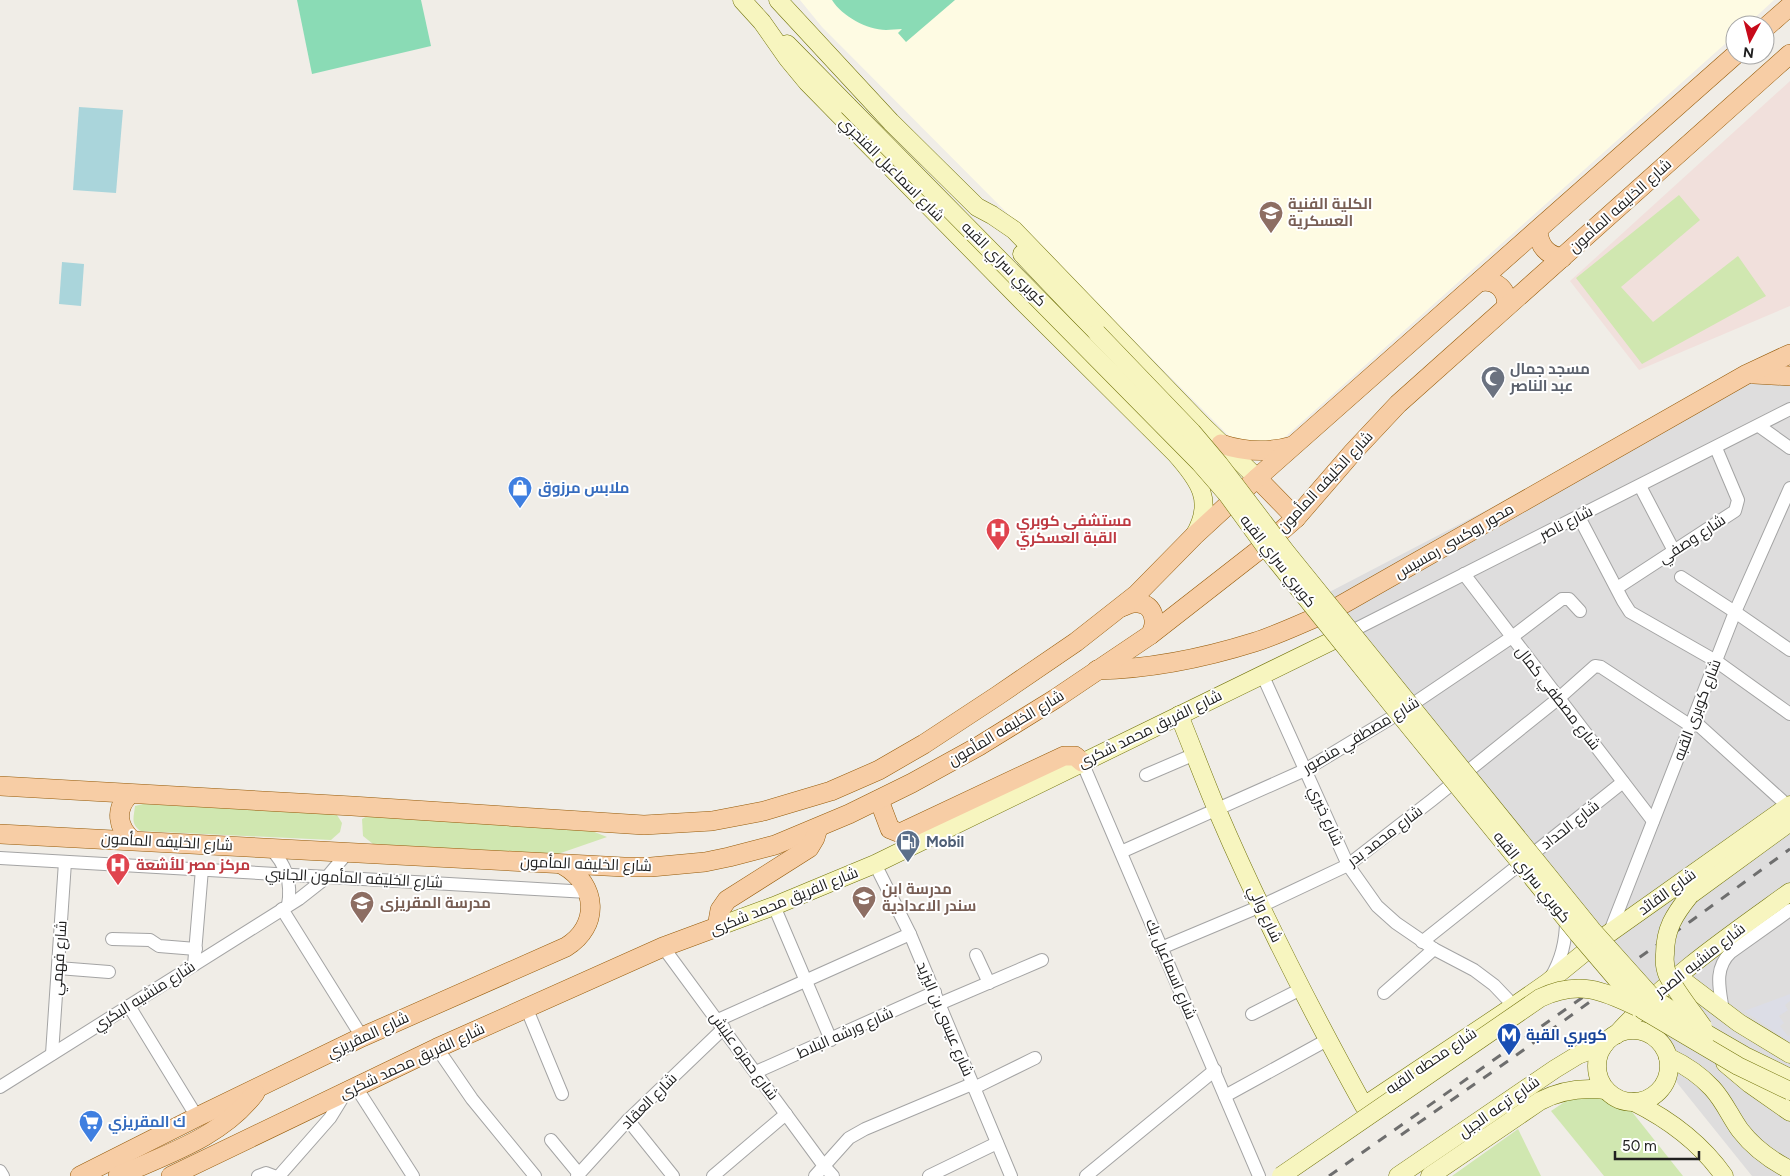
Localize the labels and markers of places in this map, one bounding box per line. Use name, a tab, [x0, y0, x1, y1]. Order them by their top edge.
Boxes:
place label: الكلية الفنية العسكرية	[1288, 195, 1372, 230]
school or university icon: الكلية الفنية العسكرية	[1258, 200, 1284, 234]
place label: مسجد جمال عبد الناصر	[1509, 360, 1590, 395]
mosque icon: مسجد جمال عبد الناصر	[1480, 365, 1506, 399]
shop icon: ملابس مرزوق	[507, 475, 533, 509]
place label: ملابس مرزوق	[538, 479, 629, 497]
place label: مستشفى كوبري القبة العسكري	[1016, 512, 1132, 550]
hospital icon: مستشفى كوبري القبة العسكري	[985, 517, 1011, 551]
fuel station icon: Mobil	[895, 829, 921, 863]
place label: Mobil	[926, 833, 964, 851]
hospital icon: مركز مصر للأشعة	[105, 852, 131, 886]
place label: مركز مصر للأشعة	[136, 856, 250, 874]
place label: مدرسة ابن سندر الاعدادية	[882, 880, 976, 915]
school or university icon: مدرسة ابن سندر الاعدادية	[851, 885, 877, 919]
school or university icon: مدرسة المقريزى	[349, 890, 375, 924]
place label: مدرسة المقريزى	[380, 894, 491, 912]
metro station icon: كوبري القبة	[1496, 1022, 1522, 1056]
place label: كوبري القبة	[1526, 1026, 1607, 1047]
supermarket icon: ك المقريزي	[78, 1109, 104, 1143]
place label: ك المقريزي	[108, 1113, 186, 1134]

